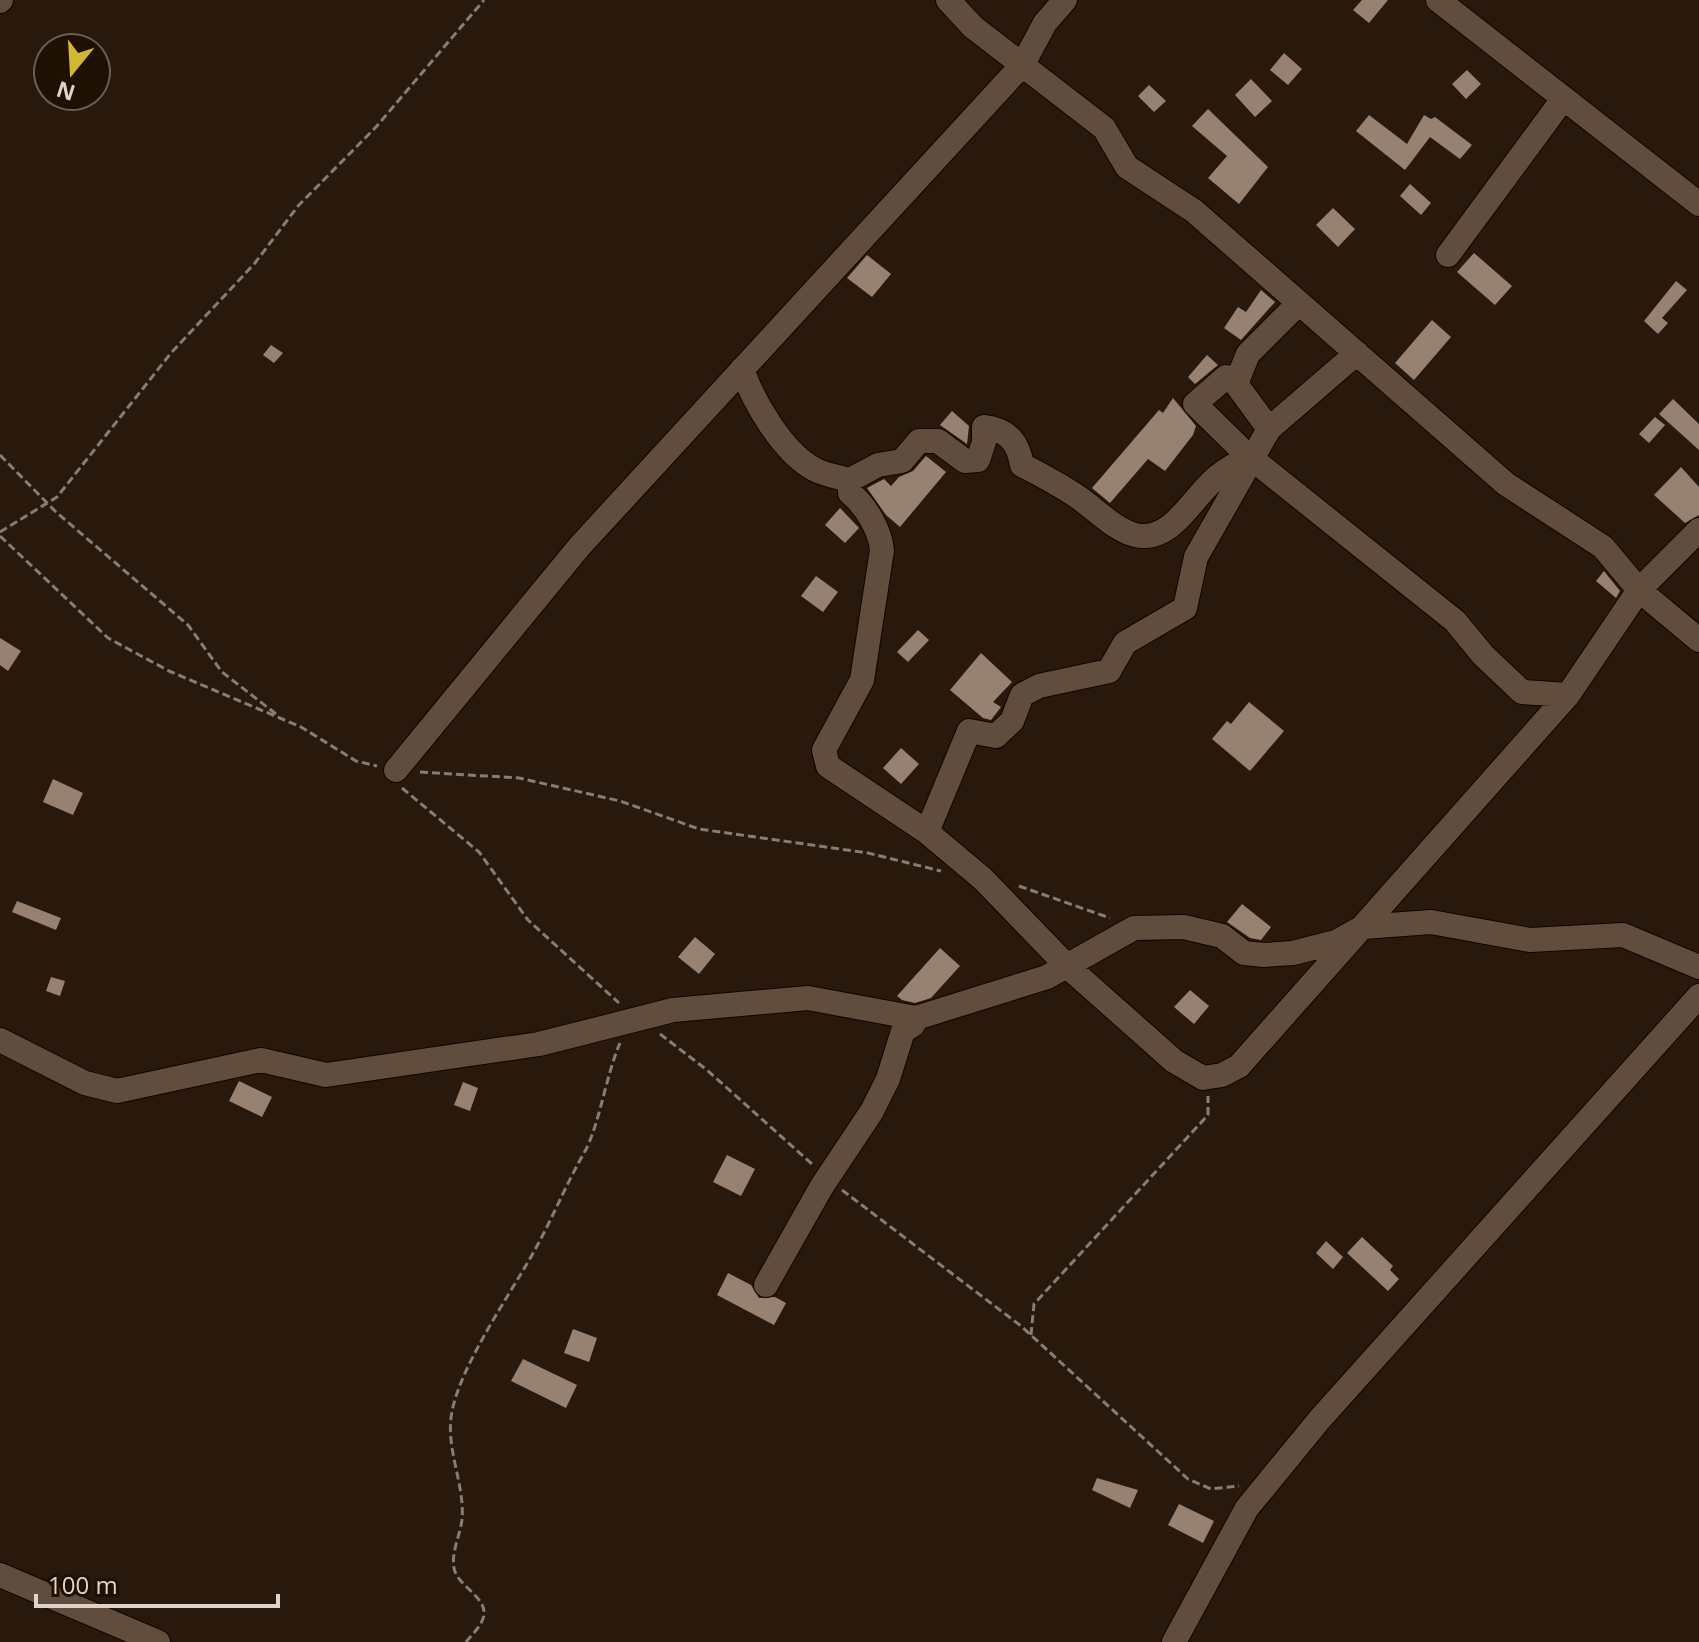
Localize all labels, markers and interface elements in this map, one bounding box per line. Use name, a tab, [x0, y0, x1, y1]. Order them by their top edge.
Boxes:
north arrow	[32, 32, 112, 112]
text: N	[52, 75, 79, 109]
scale bar	[36, 1558, 278, 1608]
text: 100 m	[48, 1568, 118, 1601]

